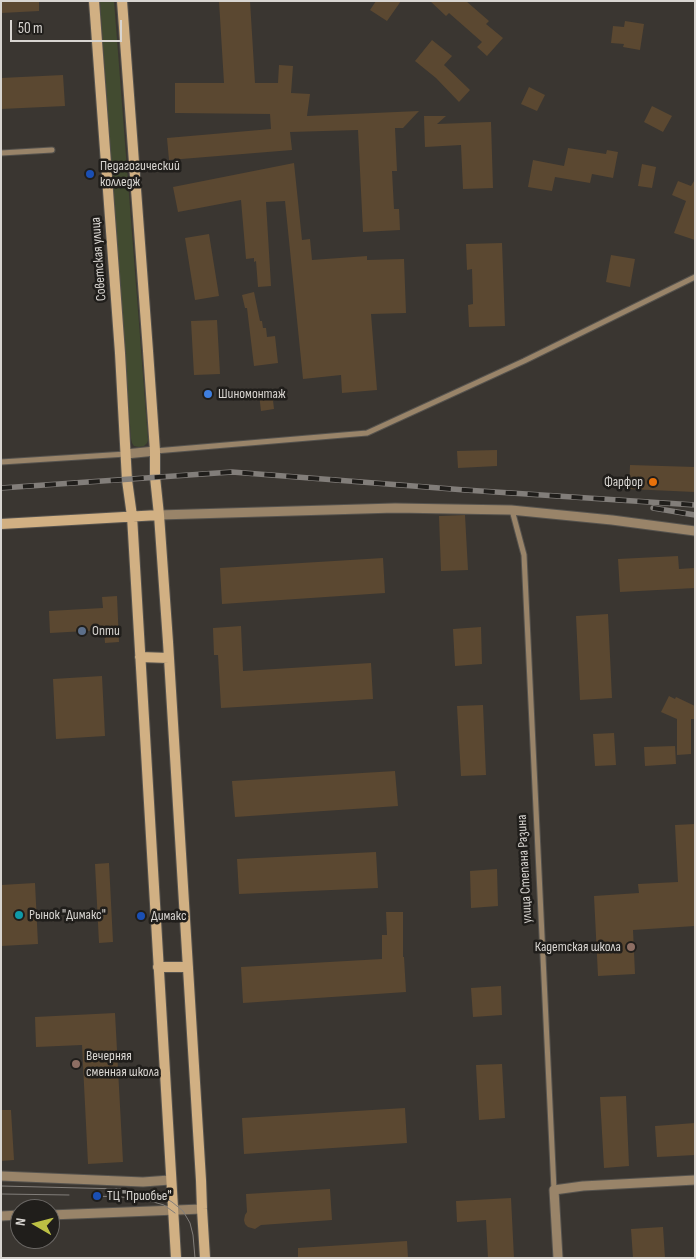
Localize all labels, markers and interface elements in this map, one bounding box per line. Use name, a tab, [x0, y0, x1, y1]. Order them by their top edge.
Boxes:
scale bar	[12, 10, 125, 42]
text: 50 m	[18, 19, 43, 38]
place label: Педагогический колледж	[100, 158, 180, 190]
marker: Педагогический колледж	[84, 168, 96, 180]
street label: Советская улица	[88, 216, 110, 302]
place label: Шиномонтаж	[218, 386, 286, 402]
marker: Шиномонтаж	[202, 388, 214, 400]
place label: Фарфор	[604, 474, 643, 490]
marker: Фарфор	[647, 476, 659, 488]
place label: Опти	[92, 623, 120, 639]
marker: Опти	[76, 625, 88, 637]
street label: улица Степана Разина	[514, 814, 536, 924]
place label: Рынок "Димакс"	[29, 907, 106, 923]
place label: Димакс	[151, 908, 186, 924]
marker: Рынок "Димакс"	[13, 909, 25, 921]
marker: Димакс	[135, 910, 147, 922]
place label: Кадетская школа	[535, 939, 621, 955]
marker: Кадетская школа	[625, 941, 637, 953]
place label: Вечерняя сменная школа	[86, 1048, 159, 1080]
marker: Вечерняя сменная школа	[70, 1058, 82, 1070]
place label: ТЦ "Приобье"	[107, 1188, 171, 1204]
marker: ТЦ "Приобье"	[91, 1190, 103, 1202]
north arrow	[10, 1199, 60, 1249]
text: N	[12, 1217, 30, 1227]

